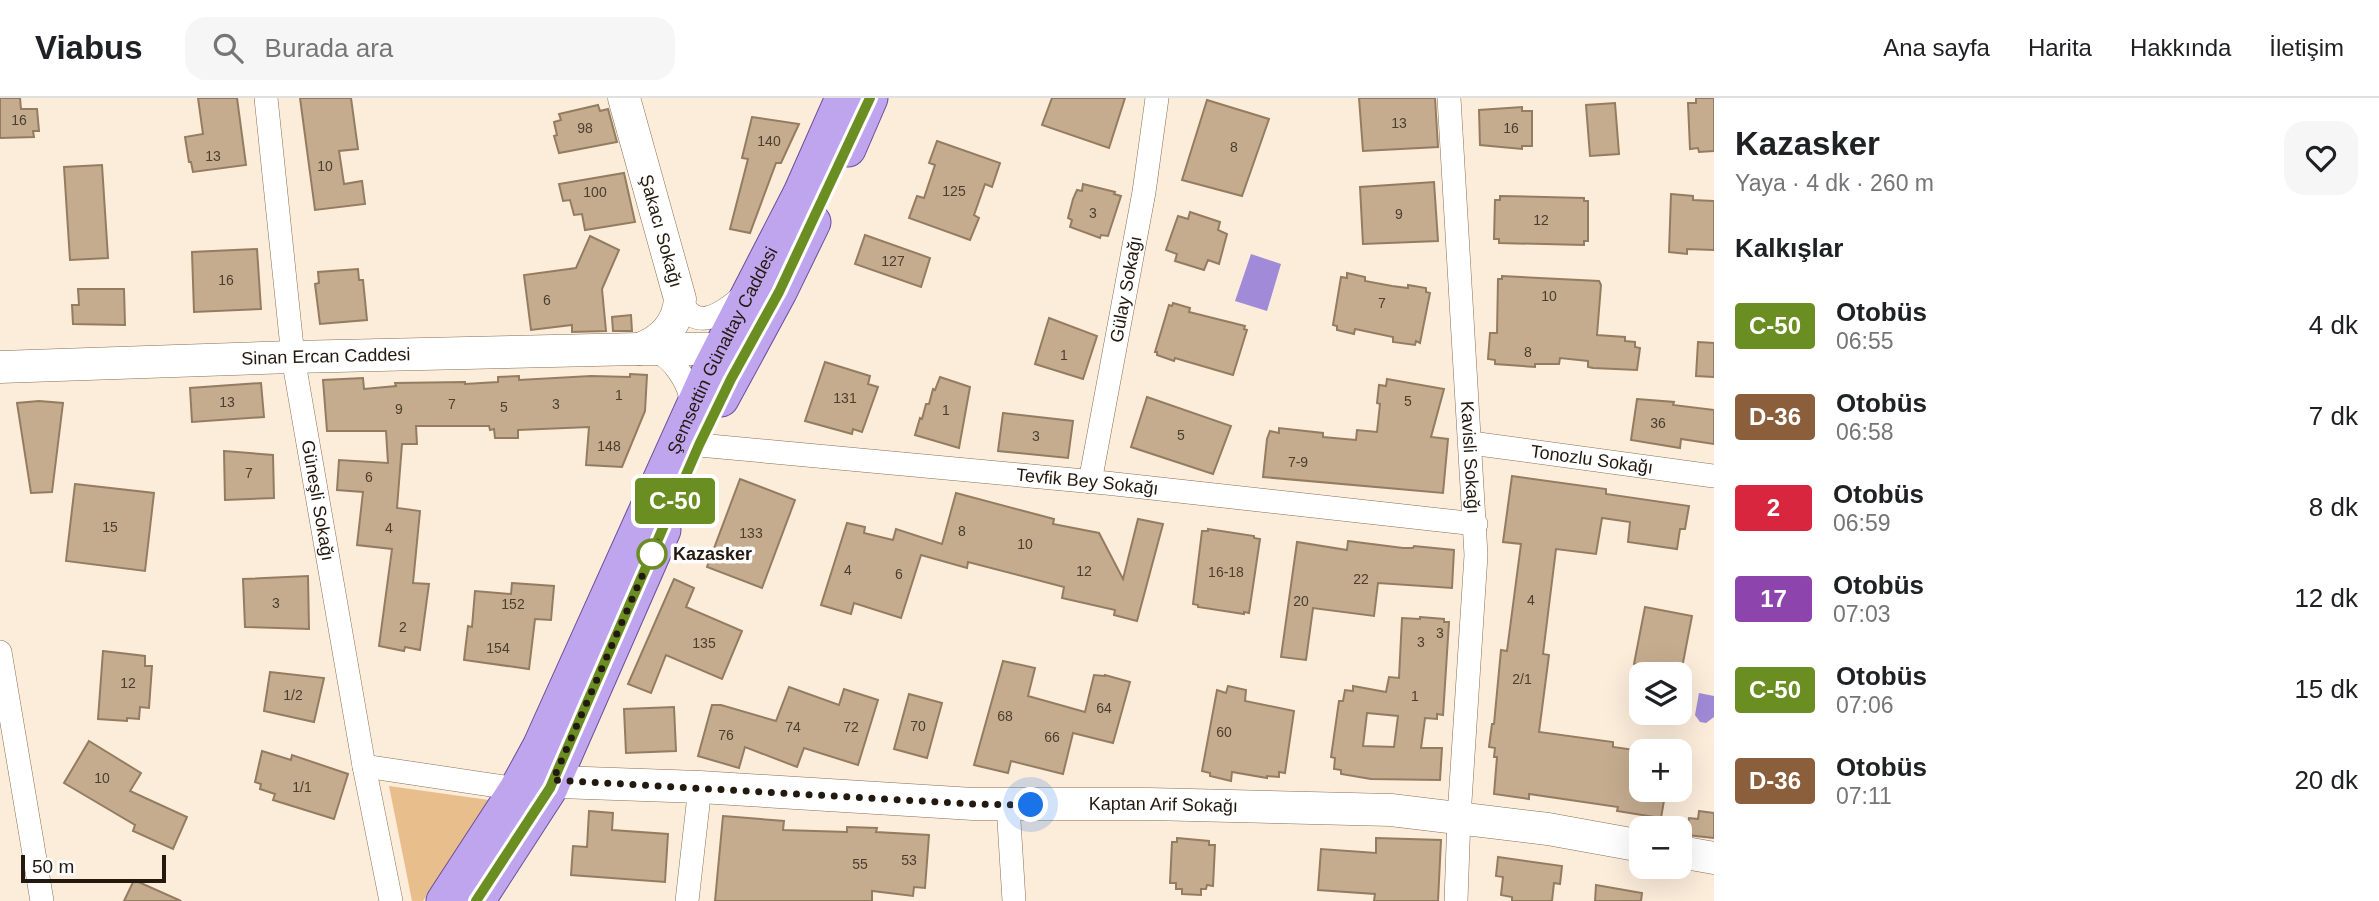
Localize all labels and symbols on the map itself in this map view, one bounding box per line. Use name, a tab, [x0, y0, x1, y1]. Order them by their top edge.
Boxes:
house number: 16	[11, 112, 27, 128]
house number: 13	[1391, 115, 1407, 131]
house number: 98	[577, 120, 593, 136]
house number: 16	[1503, 120, 1519, 136]
house number: 140	[757, 133, 781, 149]
house number: 8	[1230, 139, 1238, 155]
house number: 13	[205, 148, 221, 164]
house number: 10	[317, 158, 333, 174]
street label: Şakacı Sokağı	[636, 172, 686, 290]
house number: 125	[942, 183, 966, 199]
house number: 100	[583, 184, 607, 200]
house number: 3	[1089, 205, 1097, 221]
house number: 9	[1395, 206, 1403, 222]
house number: 12	[1533, 212, 1549, 228]
street label: Gülay Sokağı	[1106, 234, 1146, 344]
street label: Şemsettin Günaltay Caddesi	[663, 244, 782, 457]
house number: 127	[881, 253, 905, 269]
house number: 16	[218, 272, 234, 288]
house number: 10	[1541, 288, 1557, 304]
house number: 6	[543, 292, 551, 308]
house number: 7	[1378, 295, 1386, 311]
street label: Sinan Ercan Caddesi	[241, 344, 411, 369]
house number: 8	[1524, 344, 1532, 360]
house number: 1	[1060, 347, 1068, 363]
house number: 1	[615, 387, 623, 403]
house number: 131	[833, 390, 857, 406]
house number: 5	[1404, 393, 1412, 409]
house number: 13	[219, 394, 235, 410]
house number: 7	[448, 396, 456, 412]
house number: 3	[552, 396, 560, 412]
house number: 5	[500, 399, 508, 415]
street label: Kavisli Sokağı	[1457, 400, 1484, 514]
house number: 9	[395, 401, 403, 417]
house number: 1	[942, 402, 950, 418]
house number: 36	[1650, 415, 1666, 431]
house number: 5	[1177, 427, 1185, 443]
house number: 3	[1032, 428, 1040, 444]
house number: 148	[597, 438, 621, 454]
street label: Güneşli Sokağı	[298, 439, 338, 562]
street label: Tonozlu Sokağı	[1530, 441, 1654, 478]
house number: 7-9	[1288, 454, 1308, 470]
house number: 7	[245, 465, 253, 481]
street label: Tevfik Bey Sokağı	[1015, 465, 1160, 499]
house number: 6	[365, 469, 373, 485]
line badge: C-50	[626, 478, 724, 524]
house number: 15	[102, 519, 118, 535]
house number: 4	[385, 520, 393, 536]
house number: 8	[958, 523, 966, 539]
house number: 133	[739, 525, 763, 541]
house number: 10	[1017, 536, 1033, 552]
marker: Kazasker	[637, 539, 667, 569]
place label: Kazasker	[673, 544, 752, 564]
house number: 4	[844, 562, 852, 578]
house number: 12	[1076, 563, 1092, 579]
house number: 16-18	[1208, 564, 1244, 580]
house number: 6	[895, 566, 903, 582]
house number: 22	[1353, 571, 1369, 587]
house number: 4	[1527, 592, 1535, 608]
house number: 20	[1293, 593, 1309, 609]
house number: 3	[272, 595, 280, 611]
house number: 152	[501, 596, 525, 612]
house number: 2	[399, 619, 407, 635]
house number: 3	[1436, 625, 1444, 641]
house number: 3	[1417, 634, 1425, 650]
house number: 135	[692, 635, 716, 651]
house number: 154	[486, 640, 510, 656]
house number: 2/1	[1512, 671, 1532, 687]
house number: 12	[120, 675, 136, 691]
house number: 1/2	[283, 687, 303, 703]
house number: 1	[1411, 688, 1419, 704]
house number: 64	[1096, 700, 1112, 716]
house number: 68	[997, 708, 1013, 724]
house number: 70	[910, 718, 926, 734]
house number: 74	[785, 719, 801, 735]
house number: 72	[843, 719, 859, 735]
house number: 60	[1216, 724, 1232, 740]
house number: 76	[718, 727, 734, 743]
house number: 66	[1044, 729, 1060, 745]
house number: 10	[94, 770, 110, 786]
house number: 1/1	[292, 779, 312, 795]
your location	[1013, 787, 1048, 822]
street label: Kaptan Arif Sokağı	[1089, 794, 1238, 816]
scale bar	[21, 852, 166, 884]
house number: 53	[901, 852, 917, 868]
house number: 55	[852, 856, 868, 872]

